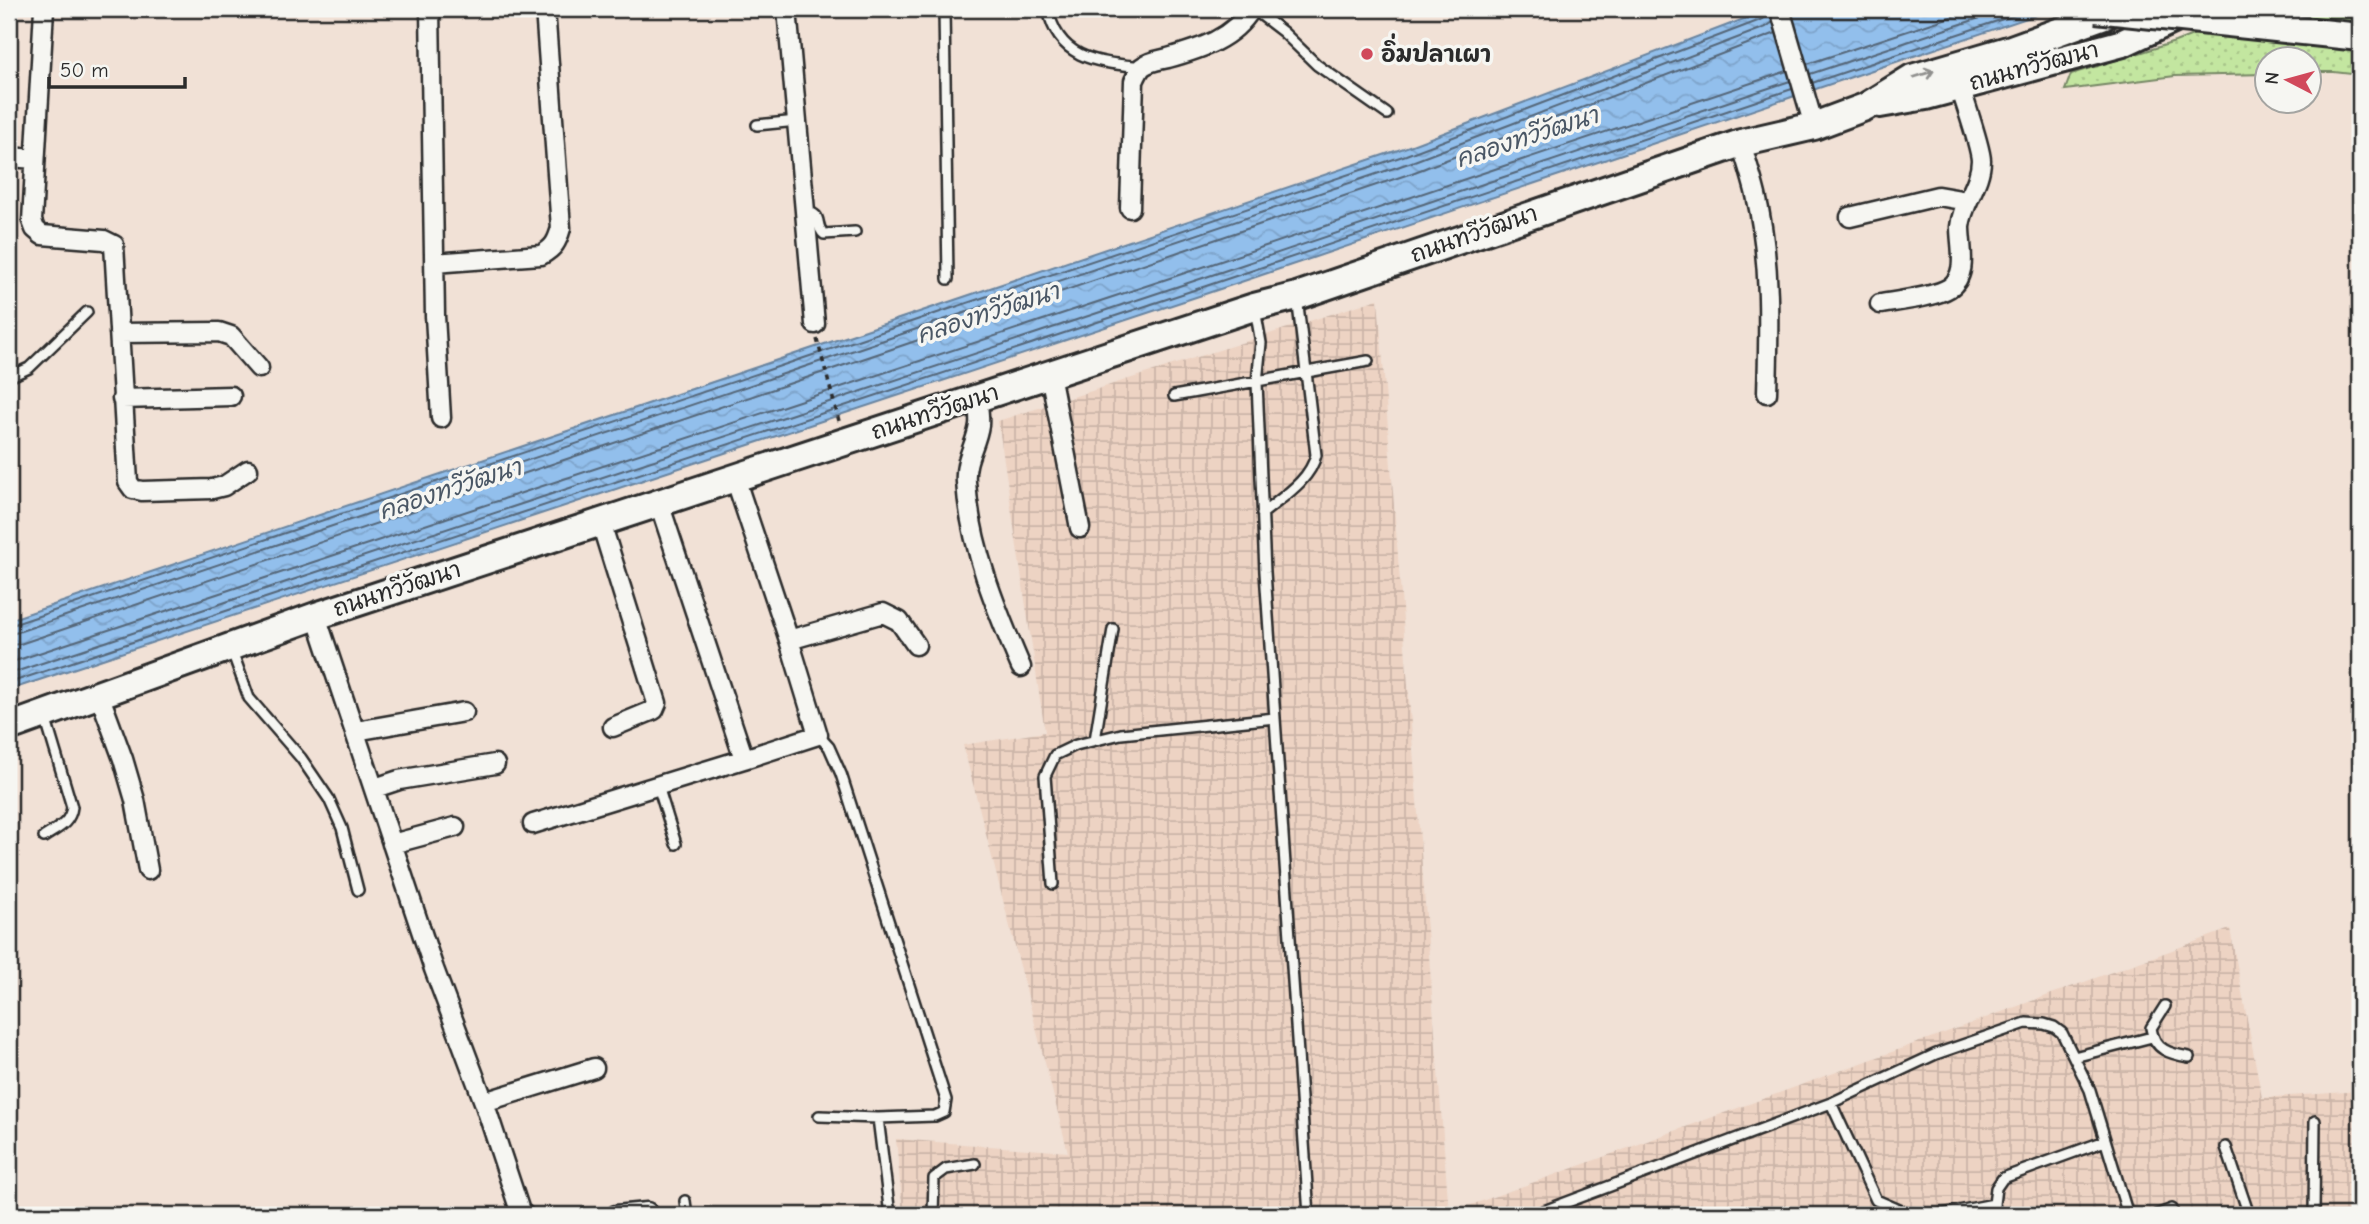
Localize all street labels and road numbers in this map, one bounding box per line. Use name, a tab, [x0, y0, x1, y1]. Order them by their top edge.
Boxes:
street label: ถนนทวีวัฒนา	[1966, 34, 2102, 96]
street label: ถนนทวีวัฒนา	[1406, 198, 1541, 268]
street label: ถนนทวีวัฒนา	[867, 377, 1002, 445]
street label: ถนนทวีวัฒนา	[329, 554, 464, 622]

